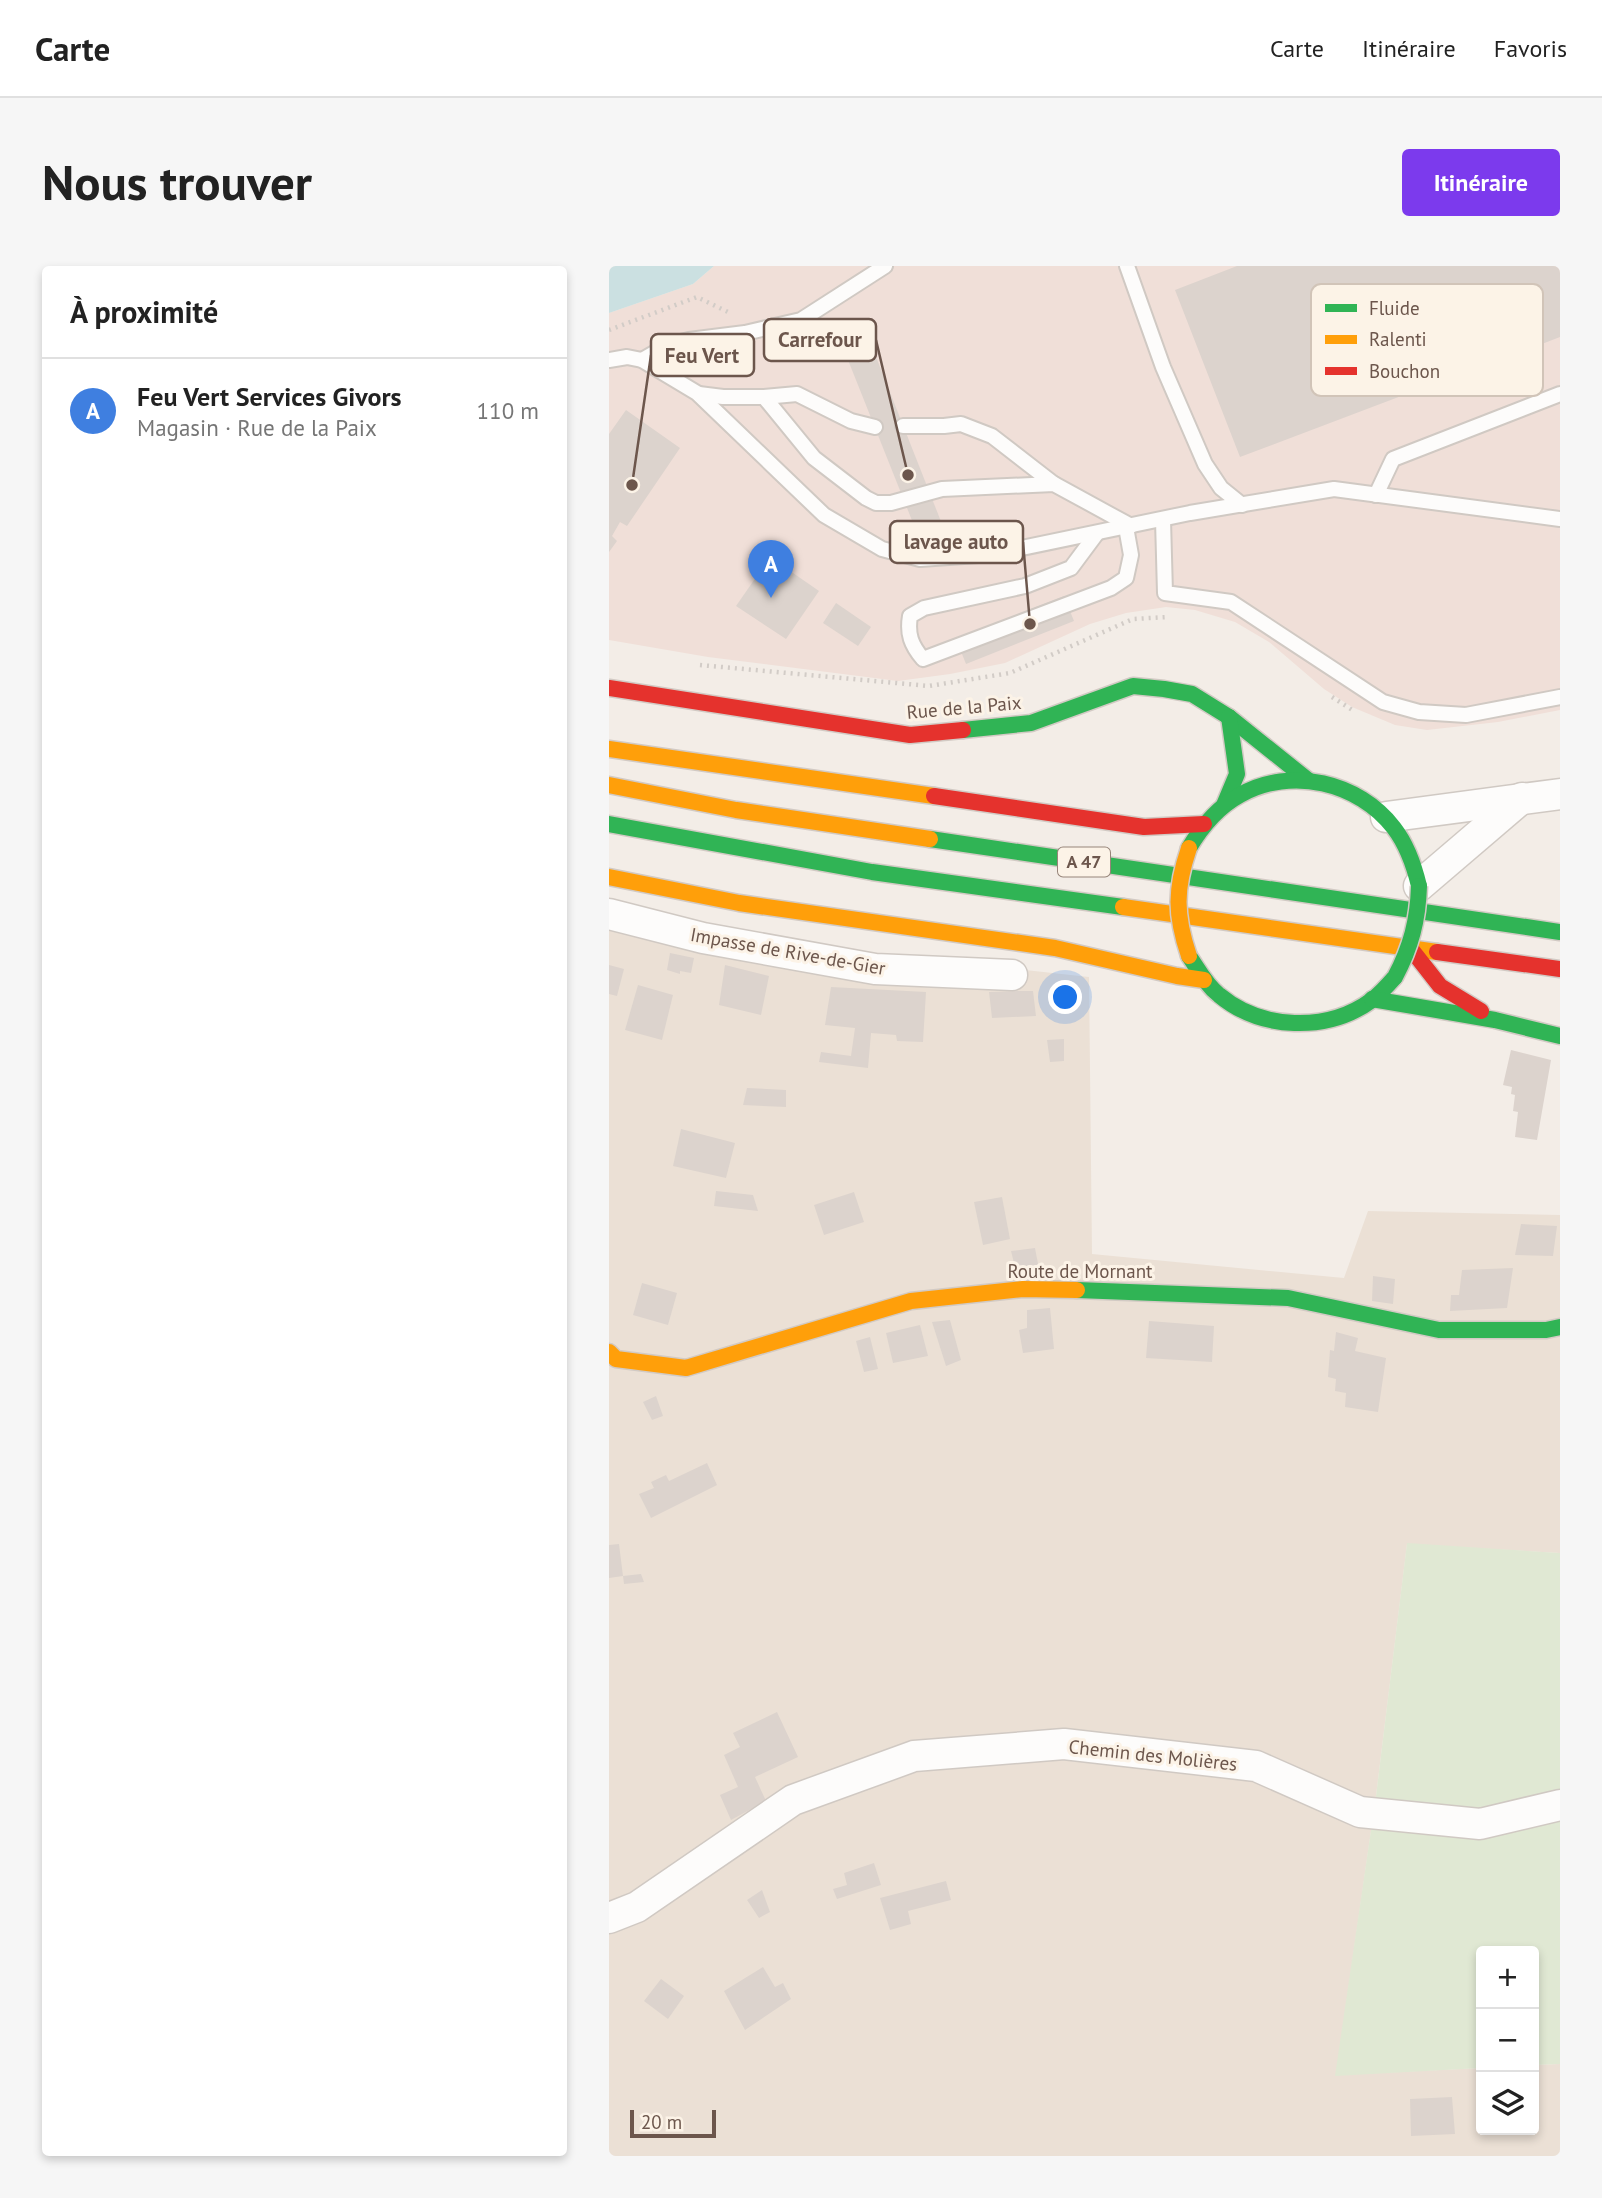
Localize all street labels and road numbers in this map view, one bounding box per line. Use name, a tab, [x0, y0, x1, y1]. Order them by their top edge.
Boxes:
street label: Rue de la Paix	[906, 690, 1023, 724]
road number: A 47	[1058, 848, 1110, 876]
street label: Impasse de Rive-de-Gier	[689, 922, 888, 980]
street label: Route de Mornant	[1007, 1259, 1153, 1283]
street label: Chemin des Molières	[1067, 1734, 1239, 1776]

